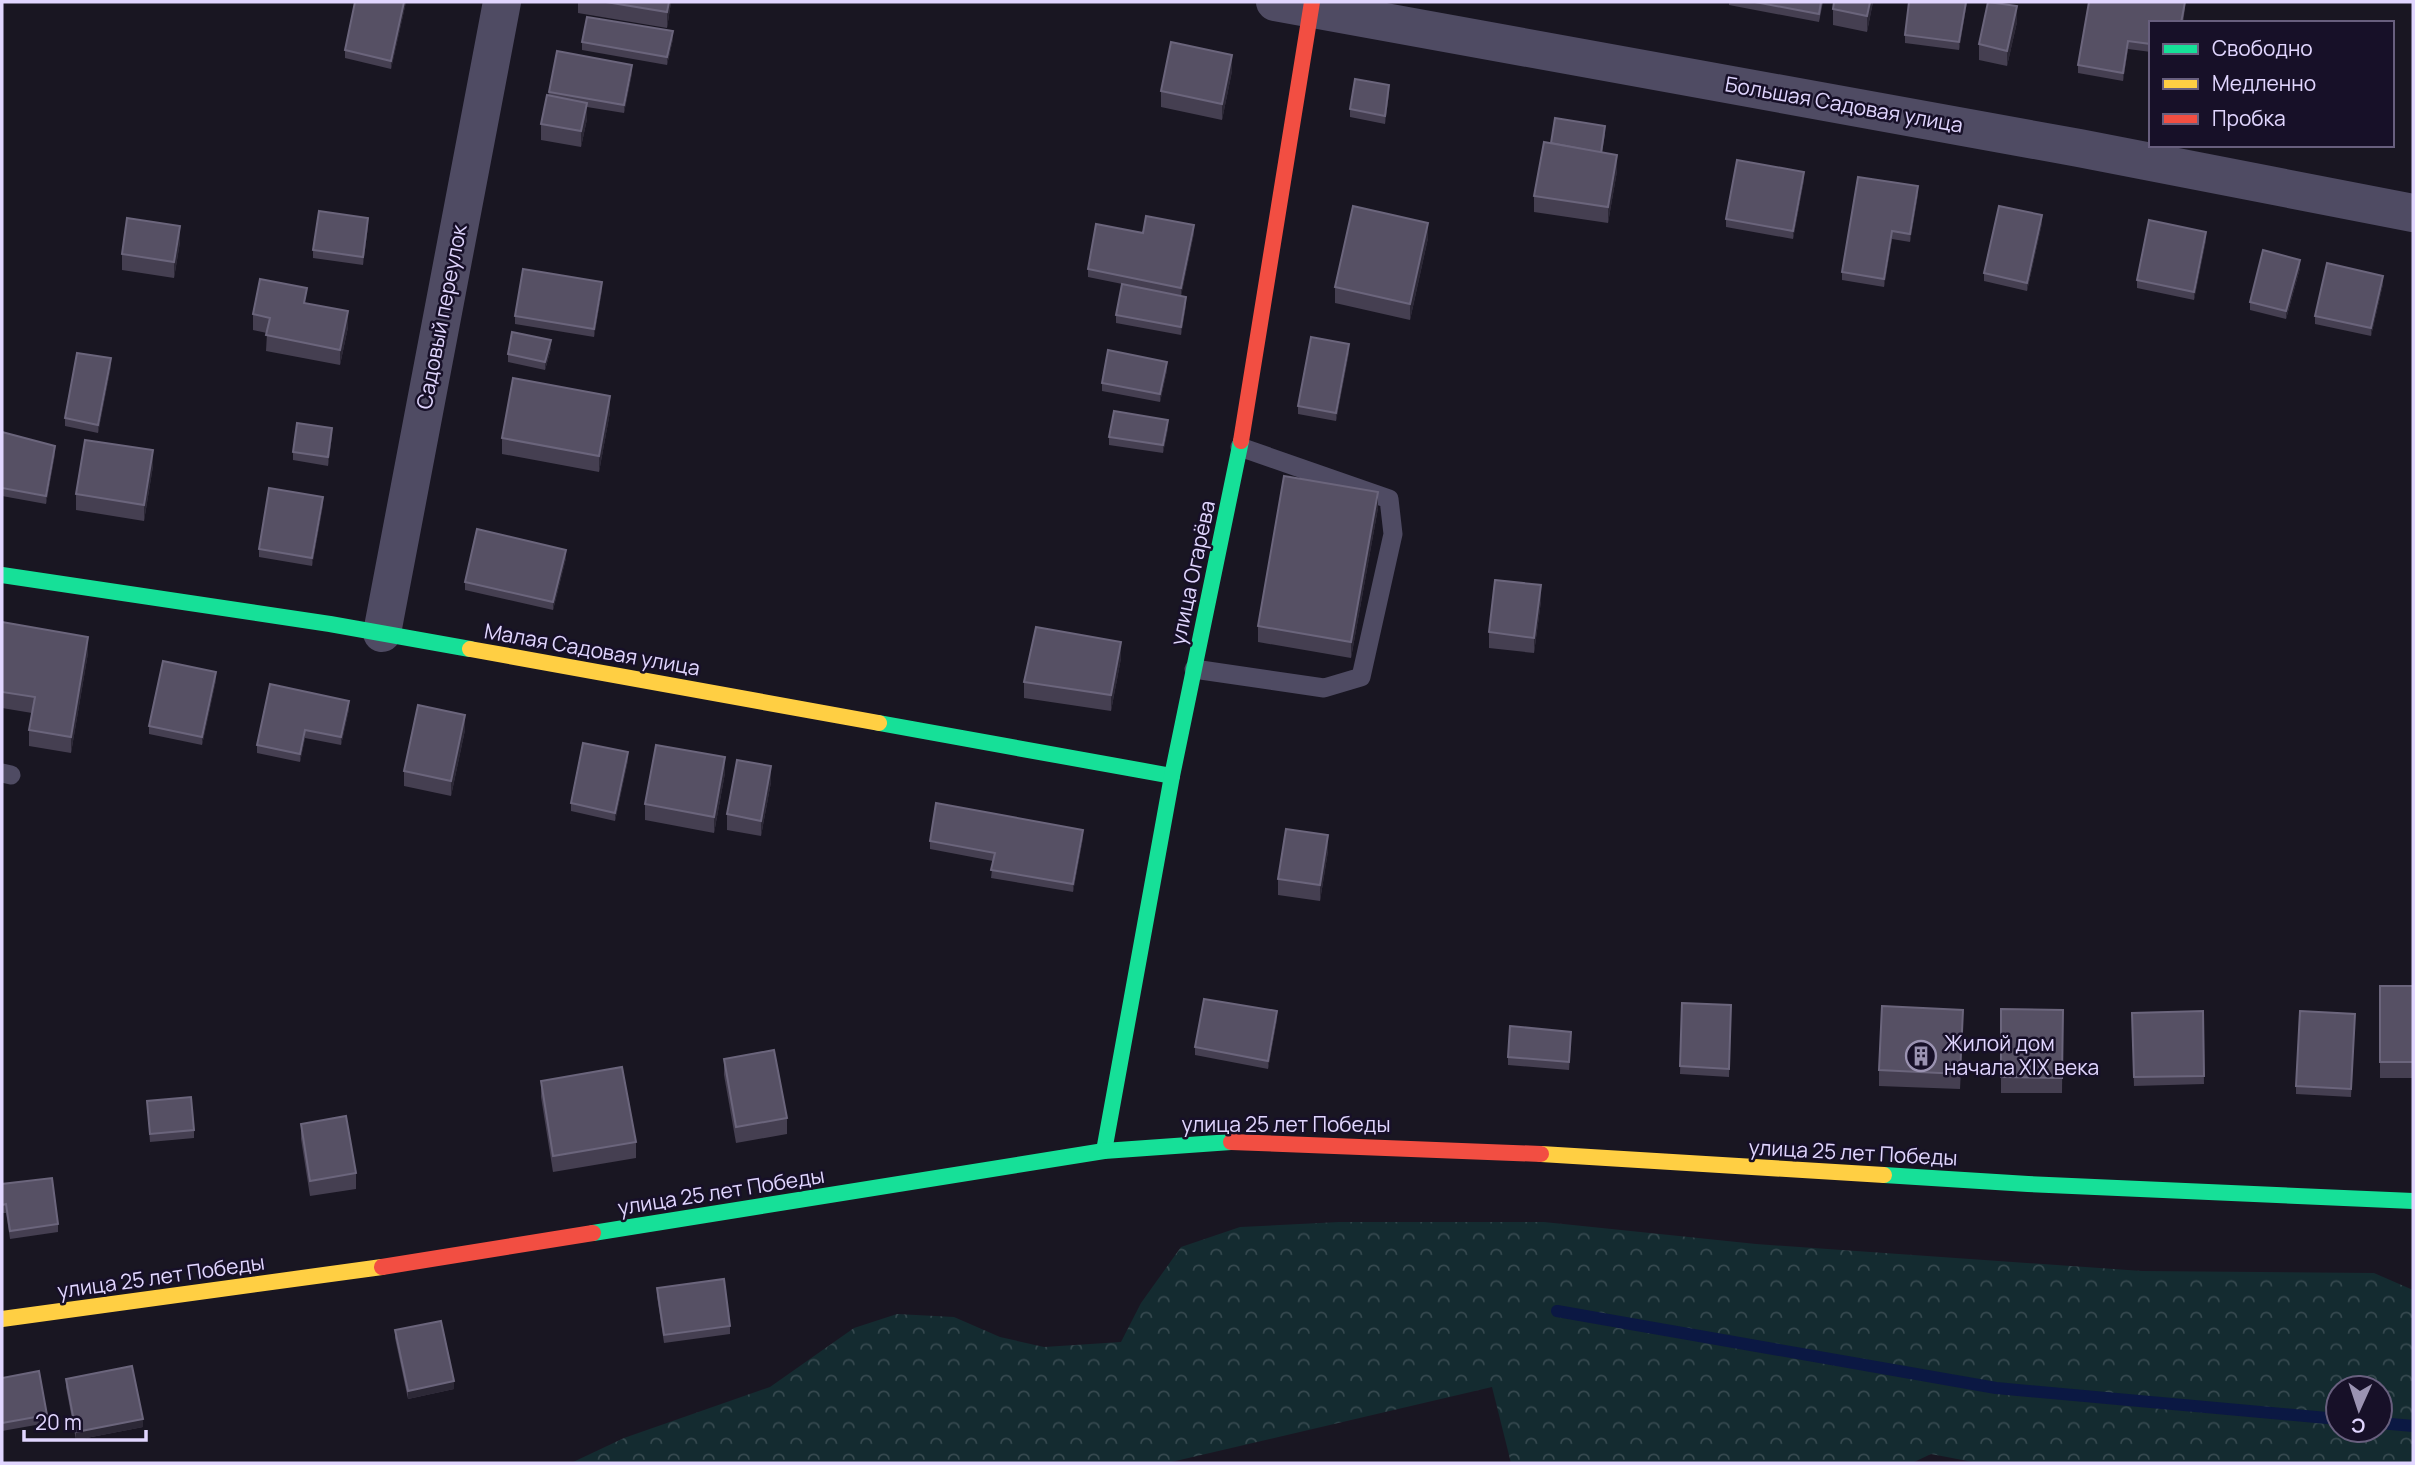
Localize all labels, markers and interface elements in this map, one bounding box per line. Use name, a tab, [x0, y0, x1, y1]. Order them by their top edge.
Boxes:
legend	[2149, 21, 2394, 147]
text: Свободно	[2212, 34, 2313, 62]
street label: Большая Садовая улица	[1723, 69, 1965, 139]
text: Медленно	[2212, 69, 2316, 97]
text: Пробка	[2212, 104, 2286, 132]
street label: Садовый переулок	[409, 222, 473, 411]
street label: улица Огарёва	[1163, 498, 1221, 648]
street label: Малая Садовая улица	[482, 616, 702, 682]
place label: Жилой дом начала XIX века	[1944, 1029, 2099, 1081]
building icon: Жилой дом начала XIX века	[1904, 1039, 1938, 1073]
street label: улица 25 лет Победы	[1182, 1110, 1390, 1138]
street label: улица 25 лет Победы	[1748, 1133, 1958, 1171]
street label: улица 25 лет Победы	[615, 1161, 826, 1221]
street label: улица 25 лет Победы	[55, 1248, 266, 1304]
north arrow	[2324, 1374, 2394, 1444]
scale bar	[24, 1398, 147, 1442]
text: 20 m	[35, 1408, 82, 1436]
text: С	[2350, 1413, 2366, 1439]

